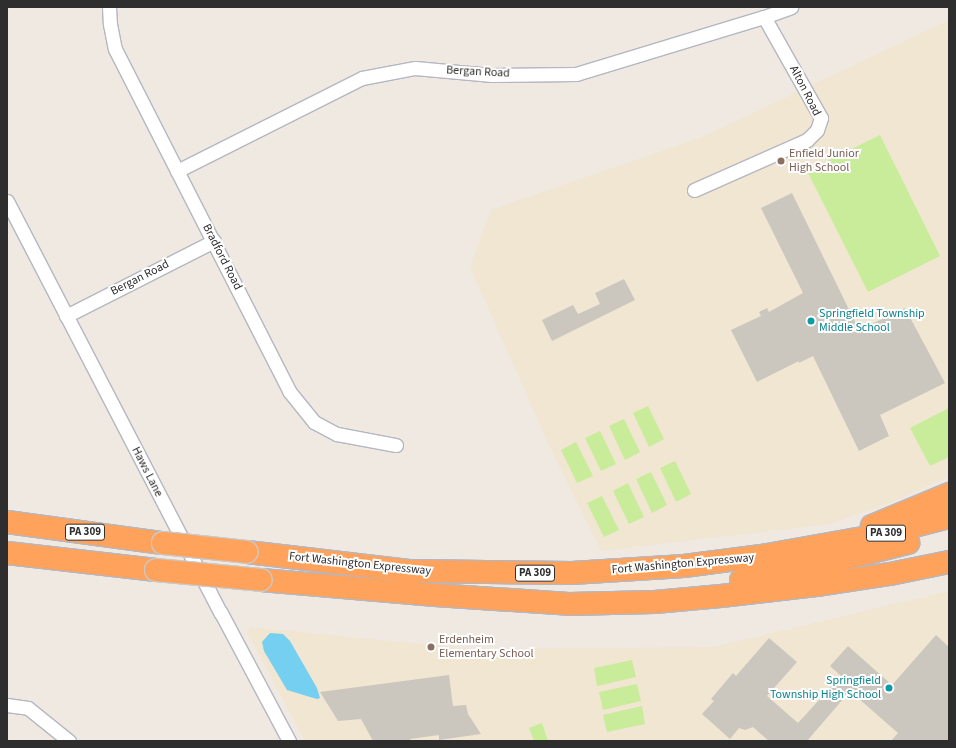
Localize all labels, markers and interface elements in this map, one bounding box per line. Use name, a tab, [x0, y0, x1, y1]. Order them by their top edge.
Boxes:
street label: Bergan Road	[446, 63, 510, 81]
street label: Alton Road	[786, 63, 824, 119]
place label: Enfield Junior High School	[789, 147, 859, 175]
marker: Enfield Junior High School	[776, 156, 786, 166]
street label: Bradford Road	[199, 221, 245, 293]
street label: Bergan Road	[108, 257, 172, 299]
place label: Springfield Township Middle School	[819, 307, 925, 335]
marker: Springfield Township Middle School	[806, 316, 816, 326]
street label: Haws Lane	[128, 445, 166, 499]
road number: PA 309	[64, 523, 106, 541]
road number: PA 309	[865, 524, 907, 542]
street label: Fort Washington Expressway	[288, 549, 432, 579]
street label: Fort Washington Expressway	[611, 551, 755, 577]
road number: PA 309	[514, 564, 556, 582]
place label: Erdenheim Elementary School	[439, 633, 534, 661]
marker: Erdenheim Elementary School	[426, 642, 436, 652]
place label: Springfield Township High School	[770, 674, 881, 702]
marker: Springfield Township High School	[884, 683, 894, 693]

